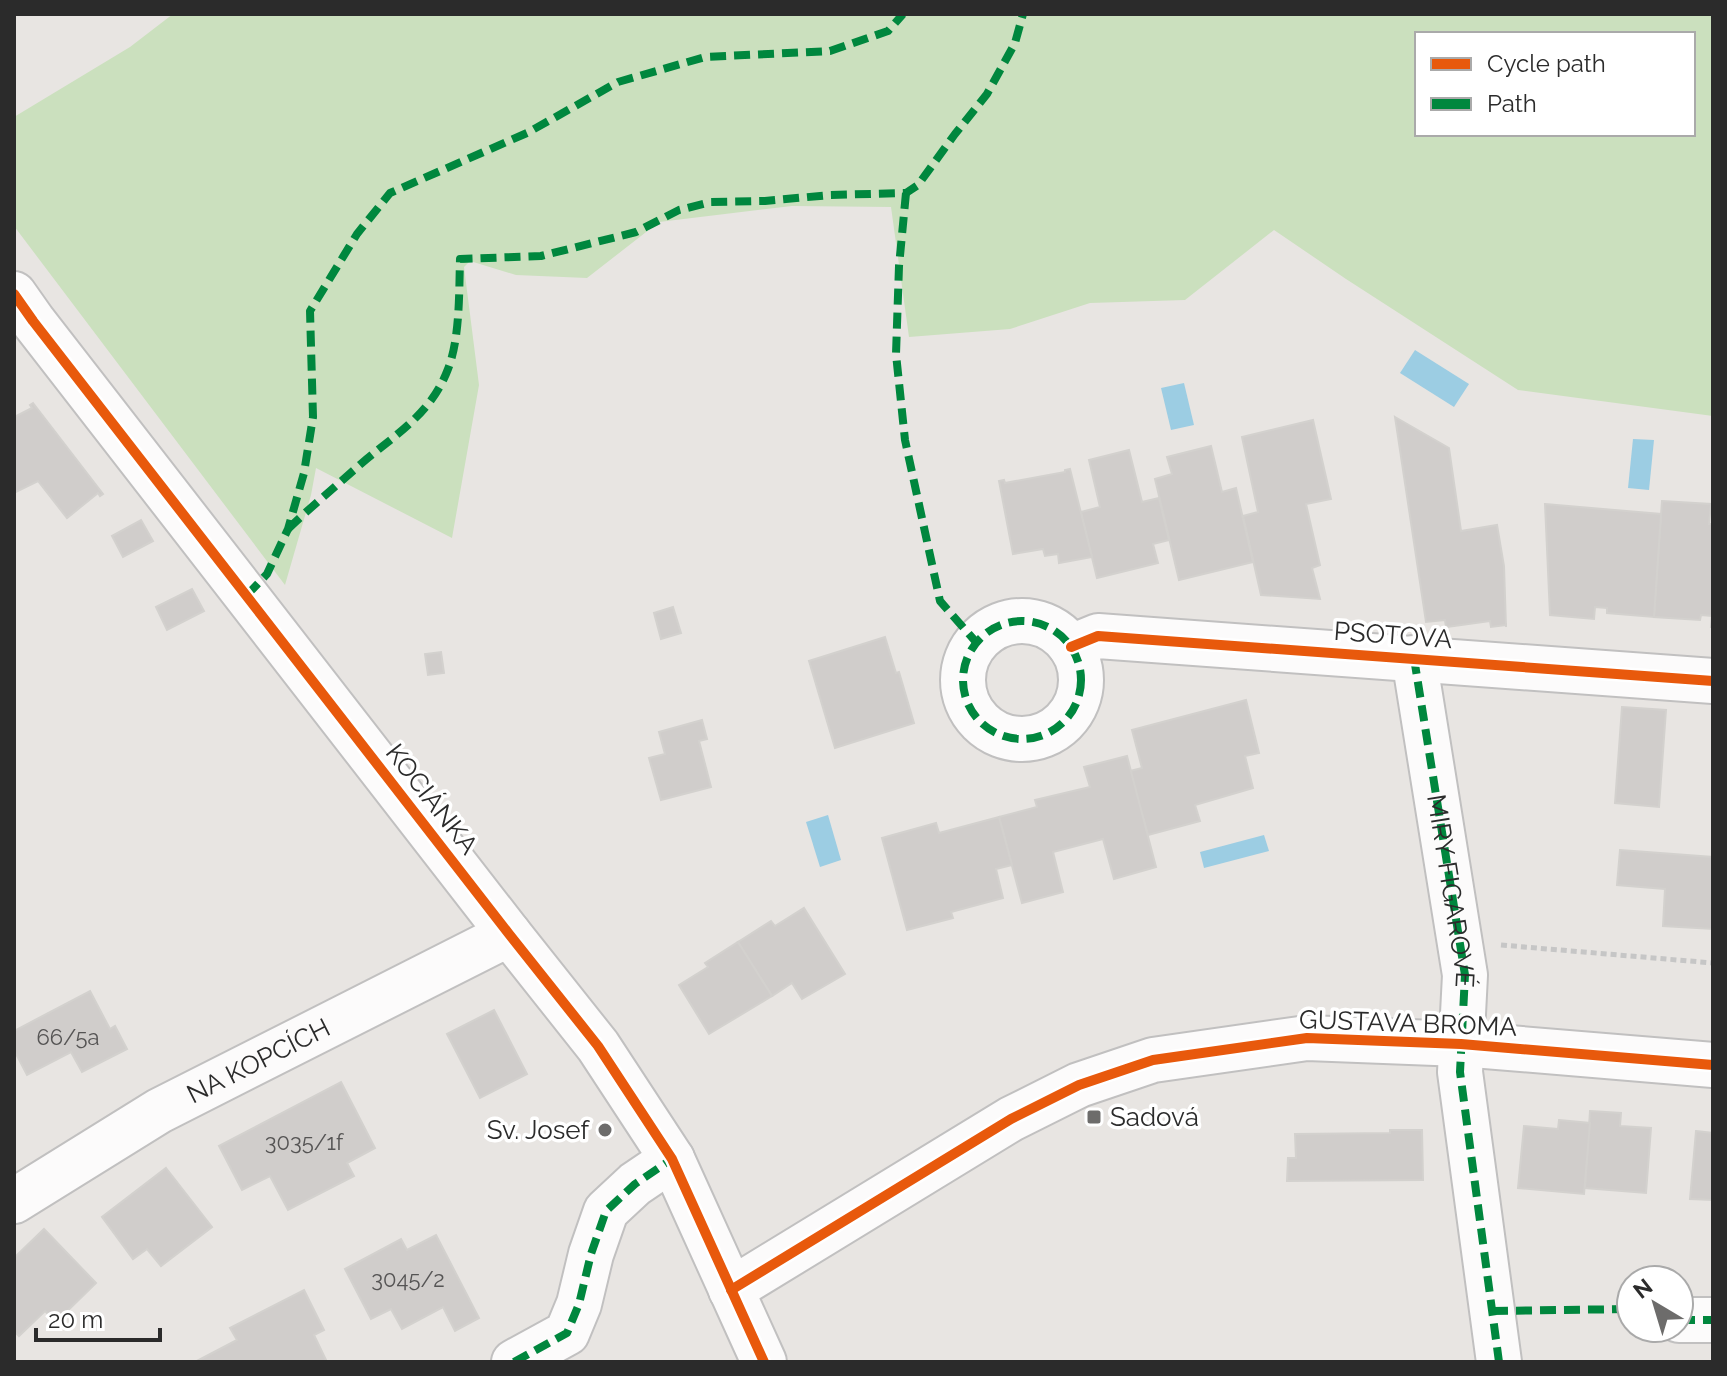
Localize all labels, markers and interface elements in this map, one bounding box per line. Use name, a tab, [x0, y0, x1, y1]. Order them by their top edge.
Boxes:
legend	[1415, 32, 1695, 136]
text: Cycle path	[1487, 49, 1606, 78]
text: Path	[1487, 89, 1537, 118]
street label: PSOTOVA	[1333, 616, 1454, 654]
street label: KOCIÁNKA	[380, 738, 485, 860]
street label: MIRY FIGAROVÉ	[1421, 792, 1480, 988]
street label: GUSTAVA BROMA	[1299, 1004, 1518, 1042]
street label: NA KOPCÍCH	[182, 1012, 335, 1109]
house number: 66/5a	[36, 1024, 100, 1050]
place label: Sadová	[1110, 1102, 1199, 1132]
marker: Sadová	[1085, 1108, 1103, 1126]
place label: Sv. Josef	[487, 1115, 590, 1145]
marker: Sv. Josef	[596, 1121, 614, 1139]
house number: 3035/1f	[265, 1129, 344, 1155]
north arrow	[1615, 1264, 1695, 1344]
house number: 3045/2	[371, 1266, 445, 1292]
text: N	[1628, 1273, 1657, 1304]
scale bar	[36, 1292, 160, 1342]
text: 20 m	[48, 1305, 103, 1334]

